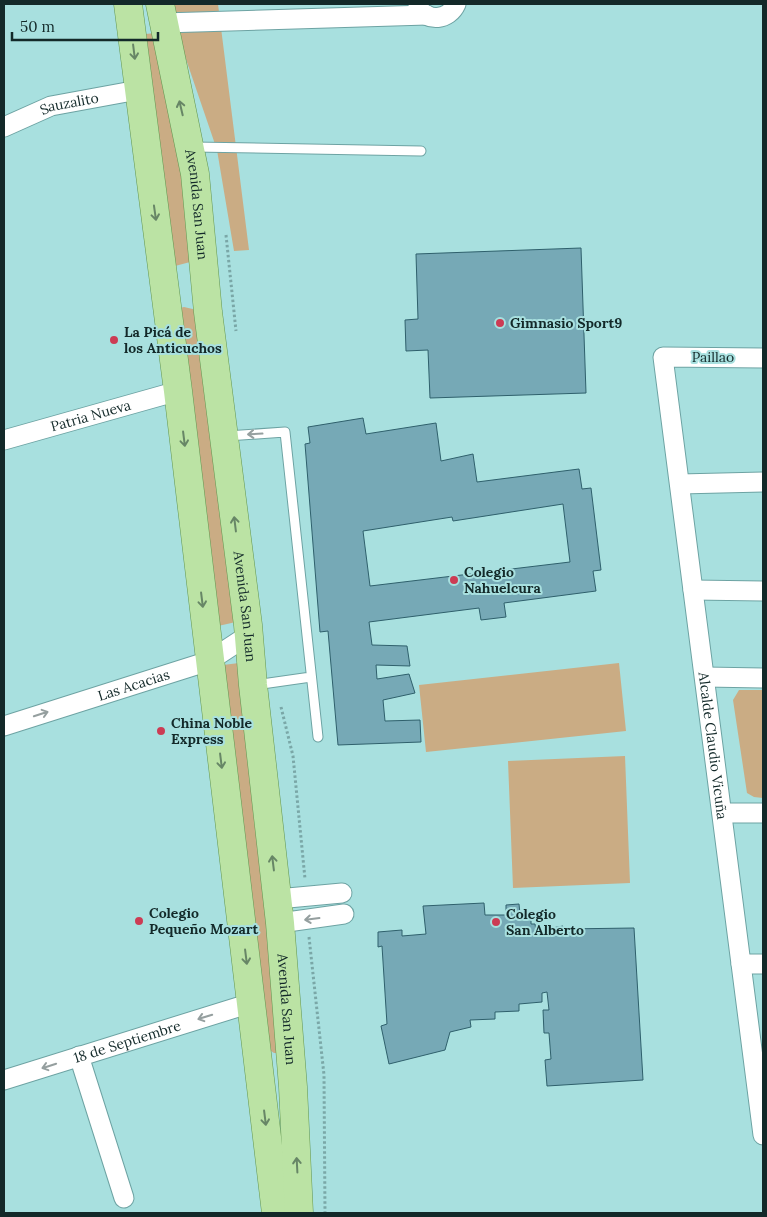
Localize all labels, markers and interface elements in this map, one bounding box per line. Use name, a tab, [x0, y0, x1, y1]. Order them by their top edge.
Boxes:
scale bar	[12, 10, 159, 42]
text: 50 m	[20, 17, 55, 36]
one-way arrow	[129, 44, 139, 60]
street label: Sauzalito	[37, 88, 100, 119]
one-way arrow	[176, 101, 185, 117]
street label: Avenida San Juan	[181, 146, 212, 261]
one-way arrow	[150, 205, 160, 221]
place label: Gimnasio Sport9	[510, 314, 622, 332]
marker: Gimnasio Sport9	[494, 317, 506, 329]
place label: La Picá de los Anticuchos	[124, 323, 222, 357]
marker: La Picá de los Anticuchos	[108, 334, 120, 346]
street label: Paillao	[692, 348, 734, 366]
street label: Patria Nueva	[48, 396, 133, 435]
one-way arrow	[247, 429, 263, 438]
one-way arrow	[179, 431, 189, 447]
one-way arrow	[230, 517, 240, 533]
street label: Avenida San Juan	[230, 549, 260, 663]
place label: Colegio Nahuelcura	[464, 563, 542, 597]
marker: Colegio Nahuelcura	[448, 574, 460, 586]
one-way arrow	[197, 592, 207, 608]
street label: Las Acacias	[95, 665, 172, 705]
street label: Alcalde Claudio Vicuña	[694, 670, 731, 821]
one-way arrow	[33, 708, 49, 718]
place label: China Noble Express	[171, 714, 253, 748]
marker: China Noble Express	[155, 725, 167, 737]
one-way arrow	[216, 753, 226, 769]
one-way arrow	[268, 855, 278, 871]
place label: Colegio Pequeño Mozart	[149, 904, 258, 938]
place label: Colegio San Alberto	[506, 905, 584, 939]
one-way arrow	[304, 914, 320, 924]
marker: Colegio Pequeño Mozart	[133, 915, 145, 927]
marker: Colegio San Alberto	[490, 916, 502, 928]
one-way arrow	[241, 949, 251, 965]
street label: Avenida San Juan	[273, 952, 300, 1066]
one-way arrow	[197, 1013, 213, 1023]
street label: 18 de Septiembre	[71, 1016, 183, 1067]
one-way arrow	[42, 1061, 58, 1071]
one-way arrow	[260, 1110, 270, 1126]
one-way arrow	[292, 1157, 301, 1173]

